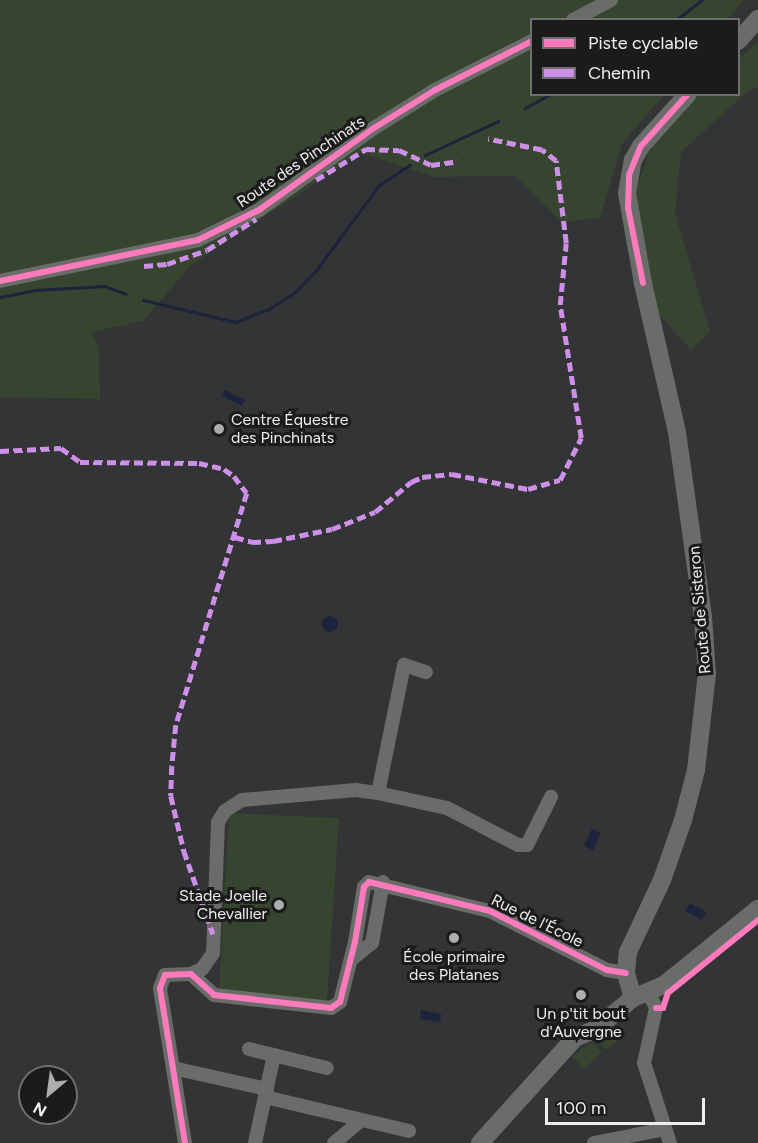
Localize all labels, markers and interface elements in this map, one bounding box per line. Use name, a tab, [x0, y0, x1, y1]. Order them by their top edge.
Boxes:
legend	[530, 18, 740, 96]
text: Piste cyclable	[588, 32, 698, 54]
text: Chemin	[588, 62, 650, 84]
street label: Route des Pinchinats	[233, 112, 369, 212]
place label: Centre Équestre des Pinchinats	[231, 410, 348, 448]
marker: Centre Équestre des Pinchinats	[212, 422, 226, 436]
street label: Route de Sisteron	[685, 545, 715, 675]
place label: Stade Joelle Chevallier	[179, 886, 267, 924]
street label: Rue de l'École	[488, 890, 586, 952]
marker: Stade Joelle Chevallier	[272, 898, 286, 912]
marker: École primaire des Platanes	[447, 931, 461, 945]
place label: École primaire des Platanes	[403, 947, 505, 985]
marker: Un p'tit bout d'Auvergne	[574, 988, 588, 1002]
place label: Un p'tit bout d'Auvergne	[536, 1004, 626, 1042]
north arrow	[18, 1065, 78, 1125]
scale bar	[548, 1086, 708, 1124]
text: 100 m	[556, 1097, 606, 1119]
text: N	[30, 1098, 50, 1121]

